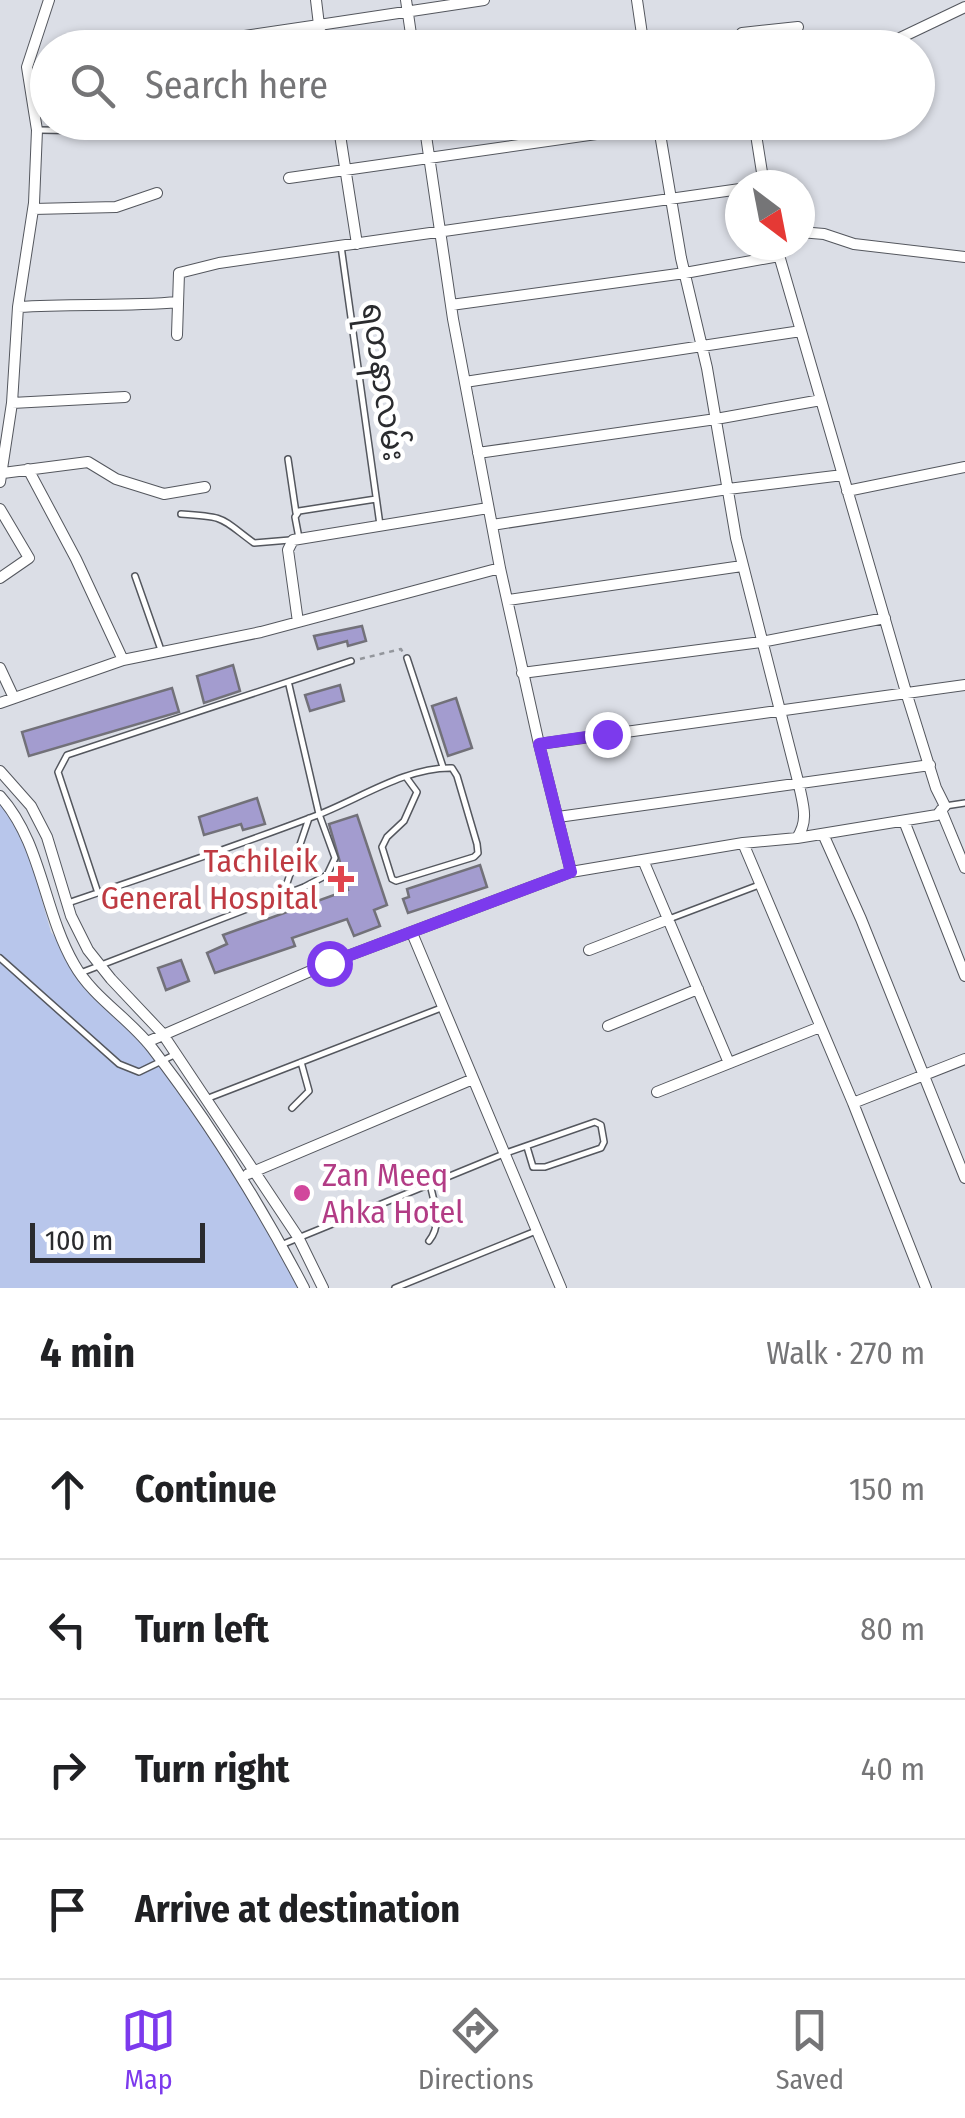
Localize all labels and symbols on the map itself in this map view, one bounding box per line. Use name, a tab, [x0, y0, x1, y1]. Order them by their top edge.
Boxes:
north arrow	[725, 170, 815, 260]
street label: ရတနာလမ်း	[347, 300, 418, 465]
route end	[585, 712, 631, 758]
place label: Tachileik General Hospital	[101, 842, 318, 917]
marker: Tachileik General Hospital	[328, 866, 354, 892]
route start	[307, 941, 353, 987]
place label: Zan Meeq Ahka Hotel	[322, 1156, 464, 1231]
marker: Zan Meeq Ahka Hotel	[291, 1182, 313, 1204]
scale bar	[30, 1218, 205, 1262]

